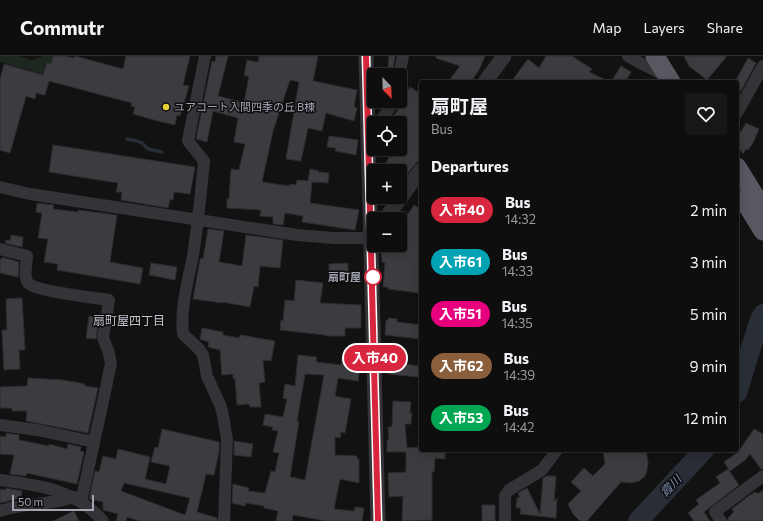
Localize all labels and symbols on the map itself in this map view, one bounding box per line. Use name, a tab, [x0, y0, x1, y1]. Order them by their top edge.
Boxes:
north arrow	[367, 68, 407, 108]
place label: ユアコート入間四季の丘 B棟	[174, 100, 315, 113]
marker: ユアコート入間四季の丘 B棟	[161, 102, 171, 112]
marker: 扇町屋	[364, 268, 382, 286]
place label: 扇町屋	[328, 270, 361, 283]
district label: 扇町屋四丁目	[93, 313, 165, 327]
line badge: 入市40	[347, 345, 403, 371]
water label: 霞川	[657, 470, 685, 499]
scale bar	[12, 493, 94, 512]

